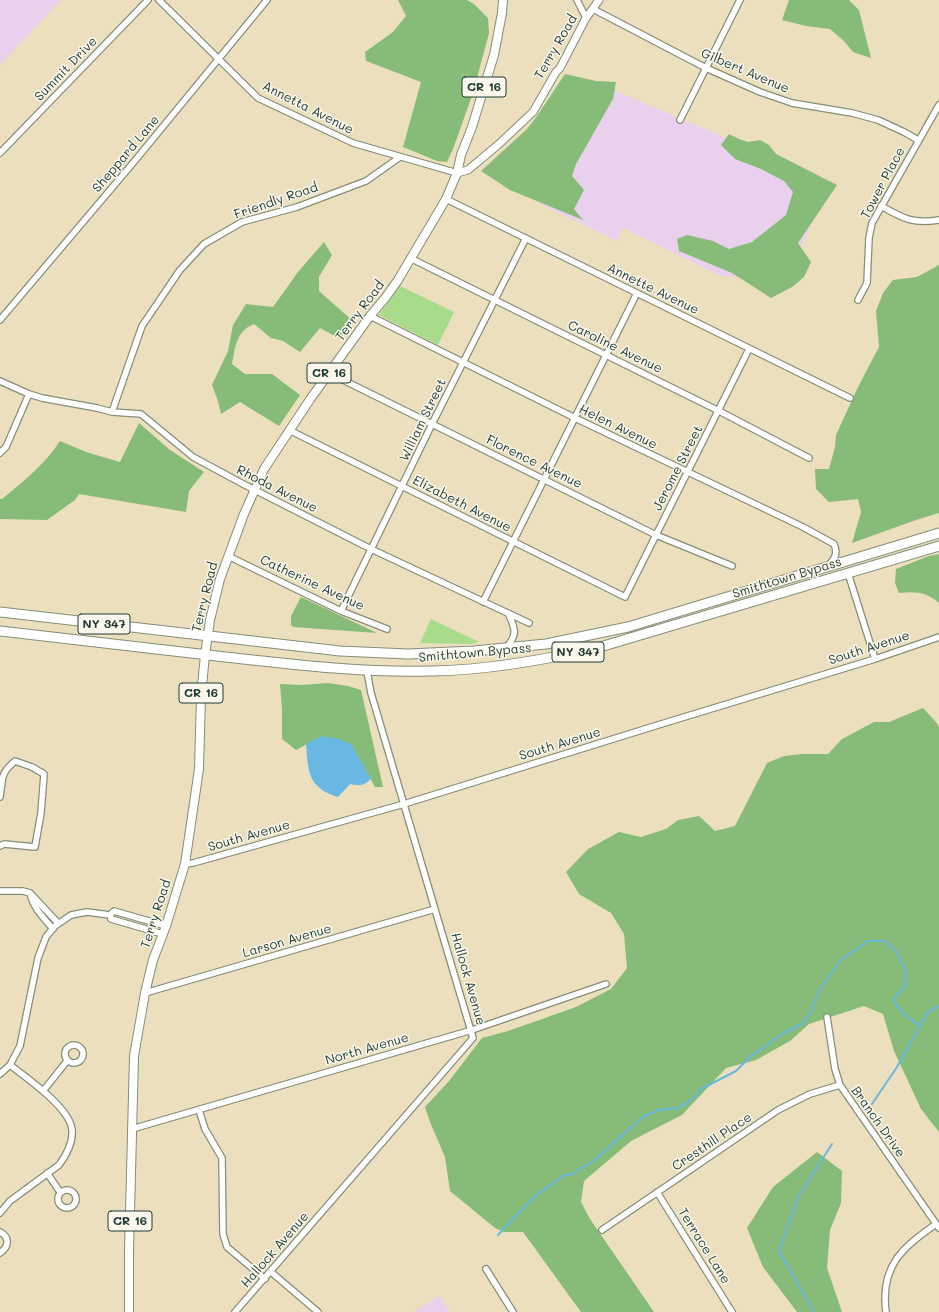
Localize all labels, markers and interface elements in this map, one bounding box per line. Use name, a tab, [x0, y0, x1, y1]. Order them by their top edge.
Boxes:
street label: Terry Road	[531, 12, 581, 82]
street label: Summit Drive	[31, 34, 101, 104]
street label: Gilbert Avenue	[698, 45, 792, 97]
road number: CR 16	[462, 77, 506, 97]
street label: Annetta Avenue	[260, 78, 356, 138]
street label: Sheppard Lane	[89, 112, 163, 196]
street label: Tower Place	[858, 145, 908, 221]
street label: Friendly Road	[232, 179, 320, 223]
street label: Annette Avenue	[605, 260, 701, 318]
street label: Terry Road	[332, 278, 388, 344]
street label: Caroline Avenue	[565, 317, 665, 377]
road number: CR 16	[307, 363, 351, 383]
street label: William Street	[396, 376, 450, 464]
street label: Helen Avenue	[576, 401, 660, 453]
street label: Jerome Street	[650, 423, 706, 513]
street label: Florence Avenue	[483, 432, 585, 492]
street label: Rhoda Avenue	[234, 462, 320, 516]
street label: Elizabeth Avenue	[410, 472, 514, 536]
street label: Catherine Avenue	[257, 552, 367, 614]
street label: Smithtown Bypass	[731, 554, 843, 602]
street label: Terry Road	[189, 560, 221, 634]
road number: NY 347	[78, 614, 130, 634]
street label: South Avenue	[826, 628, 912, 668]
street label: Smithtown Bypass	[418, 640, 532, 666]
road number: NY 347	[552, 642, 604, 662]
road number: CR 16	[179, 683, 223, 703]
street label: South Avenue	[517, 724, 603, 764]
street label: South Avenue	[206, 817, 292, 855]
street label: Terry Road	[138, 878, 174, 950]
street label: Larson Avenue	[241, 921, 333, 961]
street label: Hallock Avenue	[447, 931, 489, 1027]
street label: North Avenue	[324, 1030, 410, 1068]
street label: Branch Drive	[848, 1083, 908, 1161]
street label: Cresthill Place	[669, 1110, 755, 1174]
street label: Terrace Lane	[674, 1205, 734, 1287]
street label: Hallock Avenue	[238, 1209, 312, 1291]
road number: CR 16	[108, 1211, 152, 1231]

